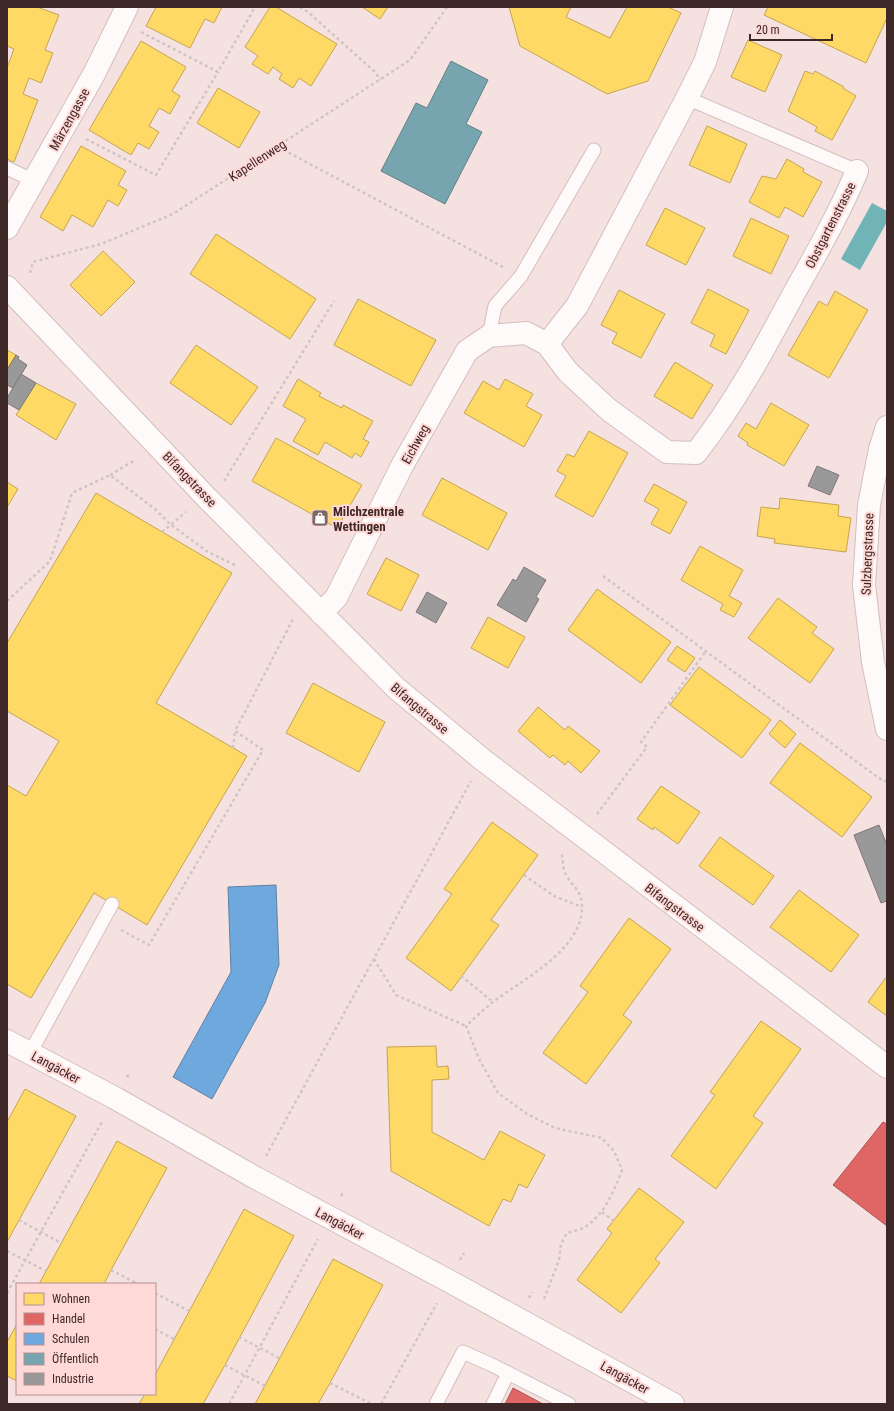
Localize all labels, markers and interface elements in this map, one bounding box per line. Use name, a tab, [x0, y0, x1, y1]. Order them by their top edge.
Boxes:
scale bar	[750, 16, 832, 42]
text: 20 m	[756, 23, 780, 37]
street label: Märzengasse	[46, 86, 93, 153]
street label: Kapellenweg	[226, 136, 289, 184]
street label: Obstgartenstrasse	[802, 180, 859, 271]
street label: Eichweg	[399, 422, 432, 467]
street label: Bifangstrasse	[160, 449, 220, 510]
place label: Milchzentrale Wettingen	[333, 504, 404, 534]
shop icon: Milchzentrale Wettingen	[310, 508, 330, 528]
street label: Sulzbergstrasse	[859, 513, 876, 595]
street label: Bifangstrasse	[388, 680, 452, 737]
street label: Bifangstrasse	[642, 880, 707, 935]
street label: Langäcker	[29, 1048, 83, 1087]
street label: Langäcker	[313, 1204, 367, 1243]
legend	[16, 1283, 156, 1395]
text: Wohnen	[52, 1292, 90, 1306]
text: Handel	[52, 1312, 85, 1326]
text: Schulen	[52, 1332, 90, 1346]
text: Öffentlich	[52, 1351, 99, 1366]
street label: Langäcker	[598, 1358, 652, 1397]
text: Industrie	[52, 1372, 94, 1386]

